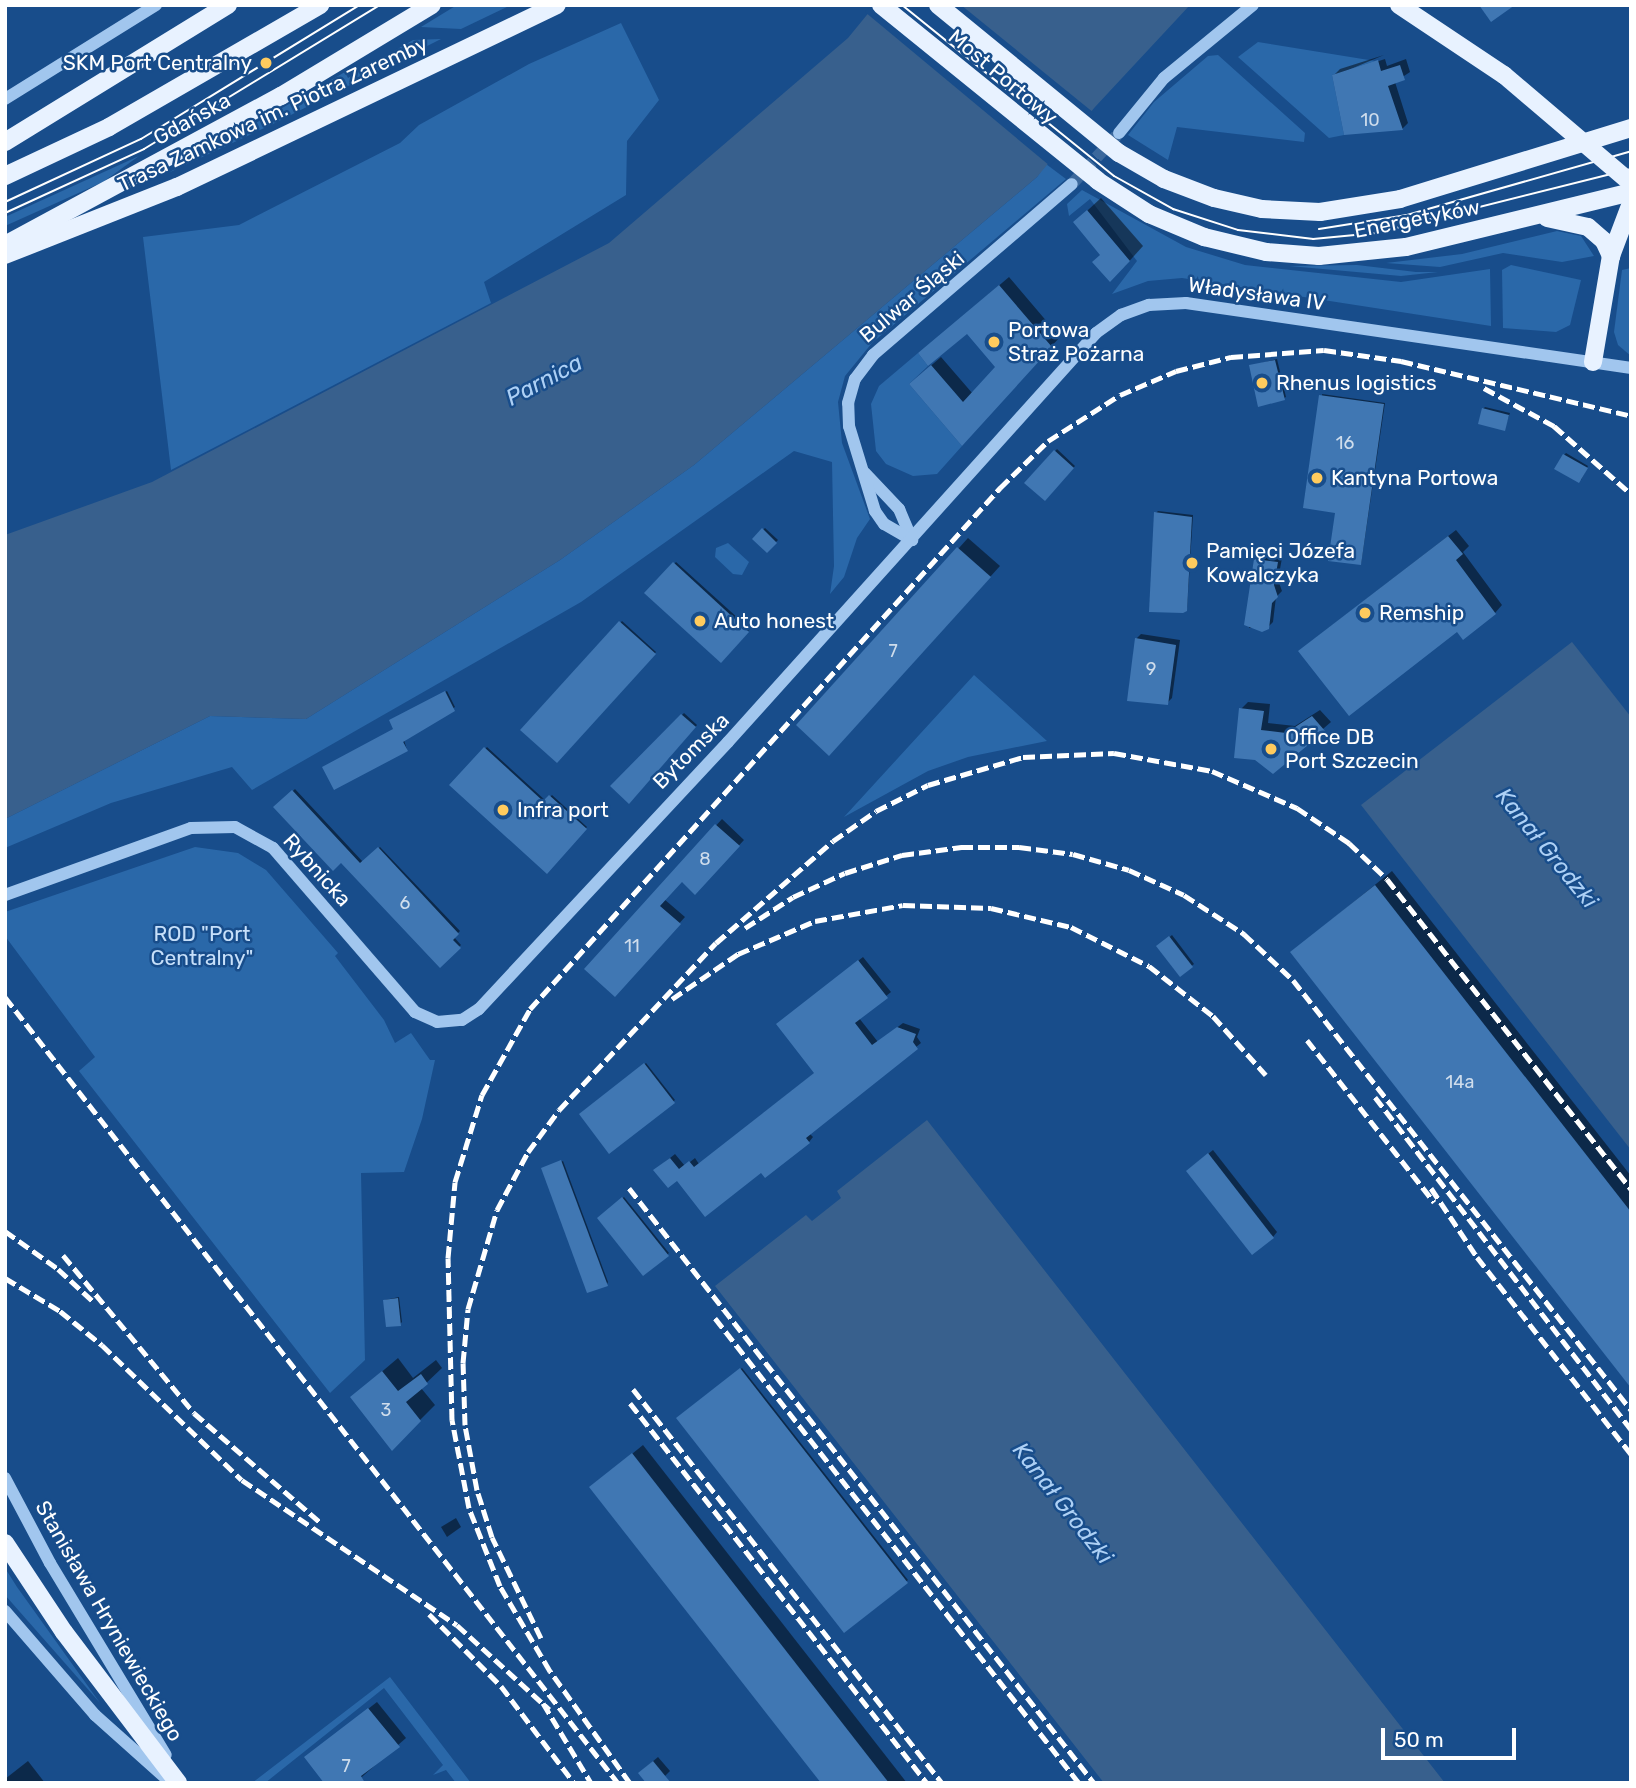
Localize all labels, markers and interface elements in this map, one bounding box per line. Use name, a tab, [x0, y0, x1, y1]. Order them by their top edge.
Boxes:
street label: Most Portowy	[943, 24, 1063, 130]
street label: Trasa Zamkowa im. Piotra Zaremby	[114, 31, 432, 197]
place label: SKM Port Centralny	[63, 50, 252, 76]
marker: SKM Port Centralny	[258, 55, 274, 71]
street label: Gdańska	[149, 88, 235, 150]
house number: 10	[1360, 109, 1380, 131]
street label: Energetyków	[1352, 194, 1482, 244]
street label: Bulwar Śląski	[854, 246, 970, 348]
street label: Władysława IV	[1187, 272, 1327, 316]
place label: Portowa Straż Pożarna	[1008, 317, 1144, 367]
marker: Portowa Straż Pożarna	[986, 334, 1002, 350]
water label: Parnica	[501, 348, 587, 412]
place label: Rhenus logistics	[1276, 370, 1437, 396]
marker: Rhenus logistics	[1254, 375, 1270, 391]
house number: 16	[1336, 432, 1354, 454]
place label: Kantyna Portowa	[1331, 465, 1498, 491]
marker: Kantyna Portowa	[1309, 470, 1325, 486]
place label: Pamięci Józefa Kowalczyka	[1206, 538, 1355, 588]
marker: Pamięci Józefa Kowalczyka	[1184, 555, 1200, 571]
place label: Remship	[1379, 600, 1464, 626]
marker: Remship	[1357, 605, 1373, 621]
place label: Auto honest	[714, 608, 834, 634]
marker: Auto honest	[692, 613, 708, 629]
house number: 7	[888, 640, 898, 662]
house number: 9	[1146, 658, 1156, 680]
street label: Bytomska	[648, 708, 734, 794]
place label: Office DB Port Szczecin	[1285, 724, 1419, 774]
marker: Office DB Port Szczecin	[1263, 741, 1279, 757]
water label: Kanał Grodzki	[1490, 782, 1604, 914]
place label: Infra port	[517, 797, 609, 823]
marker: Infra port	[495, 802, 511, 818]
street label: Rybnicka	[278, 828, 356, 912]
house number: 8	[699, 848, 711, 870]
house number: 6	[400, 892, 410, 914]
park label: ROD "Port Centralny"	[151, 921, 253, 971]
house number: 11	[624, 935, 640, 957]
house number: 14a	[1446, 1071, 1474, 1093]
house number: 3	[381, 1399, 391, 1421]
water label: Kanał Grodzki	[1007, 1437, 1119, 1569]
street label: Stanisława Hryniewieckiego	[30, 1496, 188, 1746]
scale bar	[1384, 1714, 1519, 1758]
text: 50 m	[1394, 1727, 1444, 1752]
house number: 7	[341, 1755, 351, 1777]

